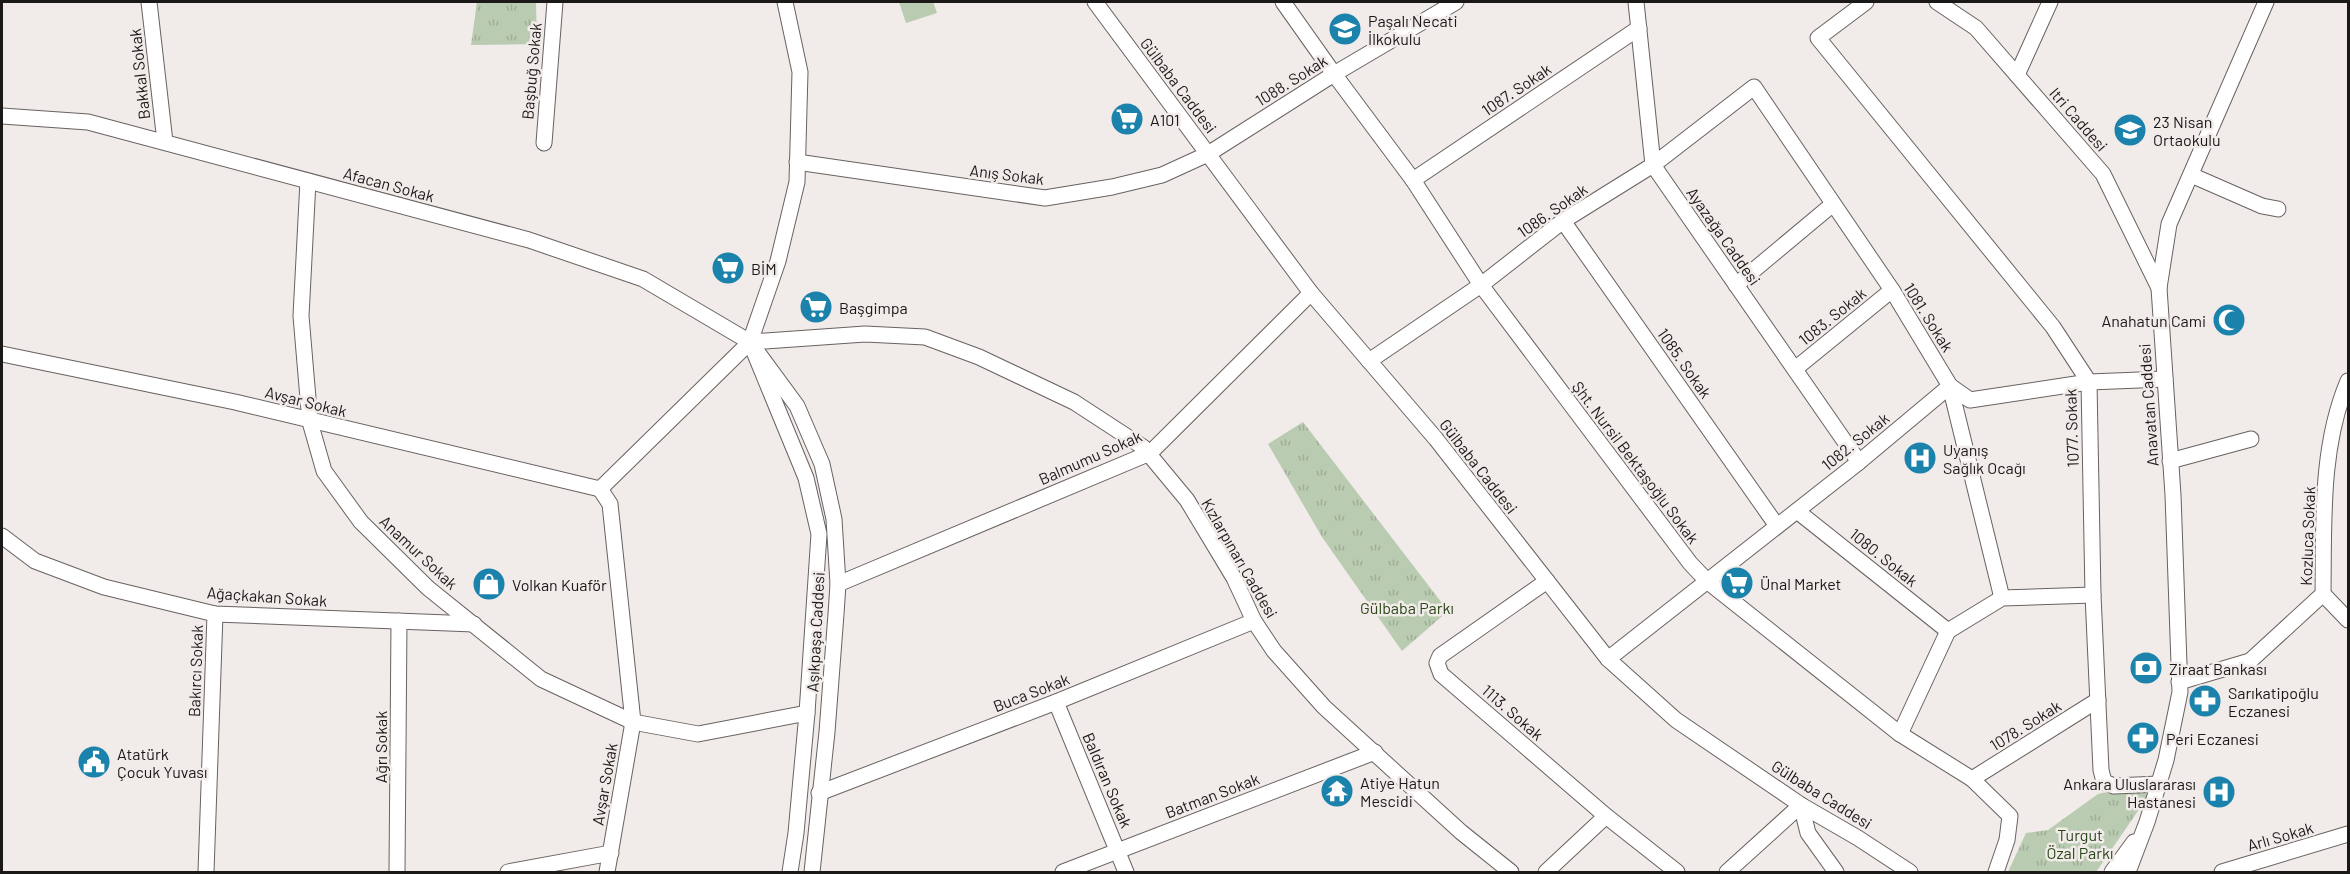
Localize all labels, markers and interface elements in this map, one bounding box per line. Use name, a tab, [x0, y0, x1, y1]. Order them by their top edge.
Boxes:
school or university icon: Paşalı Necati İlkokulu	[1327, 11, 1363, 47]
place label: Paşalı Necati İlkokulu	[1368, 11, 1457, 48]
street label: Başbuğ Sokak	[517, 22, 545, 120]
street label: Bakkal Sokak	[125, 28, 153, 120]
street label: Gülbaba Caddesi	[1137, 34, 1221, 136]
street label: 1088. Sokak	[1252, 50, 1330, 110]
street label: 1087. Sokak	[1478, 59, 1554, 119]
street label: Itri Caddesi	[2046, 83, 2112, 155]
supermarket icon: A101	[1109, 101, 1145, 137]
place label: A101	[1150, 110, 1180, 129]
school or university icon: 23 Nisan Ortaokulu	[2112, 112, 2148, 148]
place label: 23 Nisan Ortaokulu	[2153, 112, 2221, 149]
street label: Anış Sokak	[969, 160, 1045, 188]
street label: Afacan Sokak	[341, 163, 437, 205]
street label: 1086. Sokak	[1513, 179, 1591, 241]
street label: Ayazağa Caddesi	[1683, 183, 1765, 289]
supermarket icon: BİM	[710, 250, 746, 286]
place label: BİM	[751, 259, 777, 278]
street label: 1081. Sokak	[1900, 279, 1958, 355]
street label: 1083. Sokak	[1795, 283, 1869, 349]
supermarket icon: Başgimpa	[798, 289, 834, 325]
place label: Başgimpa	[839, 298, 908, 317]
mosque icon: Anahatun Cami	[2211, 302, 2247, 338]
place label: Anahatun Cami	[2101, 311, 2206, 330]
street label: 1085. Sokak	[1654, 324, 1716, 402]
street label: Anavatan Caddesi	[2134, 343, 2162, 467]
street label: Şht. Nursil Bektaşoğlu Sokak	[1569, 377, 1703, 547]
street label: Avşar Sokak	[263, 382, 349, 420]
street label: 1077. Sokak	[2060, 388, 2082, 468]
street label: 1082. Sokak	[1817, 408, 1893, 474]
street label: Gülbaba Caddesi	[1436, 415, 1522, 517]
street label: Balmumu Sokak	[1036, 426, 1144, 488]
hospital icon: Uyanış Sağlık Ocağı	[1902, 440, 1938, 476]
place label: Uyanış Sağlık Ocağı	[1943, 440, 2026, 477]
street label: Kozluca Sokak	[2296, 486, 2318, 586]
street label: Kızlarpınarı Caddesi	[1198, 495, 1282, 621]
street label: Anamur Sokak	[376, 511, 462, 593]
street label: 1080. Sokak	[1846, 524, 1922, 590]
supermarket icon: Ünal Market	[1719, 565, 1755, 601]
shop icon: Volkan Kuaför	[471, 566, 507, 602]
street label: Aşıkpaşa Caddesi	[802, 571, 828, 693]
place label: Ünal Market	[1760, 574, 1841, 593]
place label: Volkan Kuaför	[512, 575, 607, 594]
street label: Ağaçkakan Sokak	[206, 582, 328, 610]
park label: Gülbaba Parkı	[1360, 598, 1454, 617]
street label: Bakırcı Sokak	[184, 625, 206, 717]
bank icon: Ziraat Bankası	[2128, 650, 2164, 686]
place label: Ziraat Bankası	[2169, 659, 2267, 678]
street label: Buca Sokak	[990, 669, 1072, 715]
street label: 1113. Sokak	[1478, 680, 1548, 744]
pharmacy icon: Sarıkatipoğlu Eczanesi	[2187, 683, 2223, 719]
place label: Sarıkatipoğlu Eczanesi	[2228, 683, 2319, 720]
street label: 1078. Sokak	[1986, 696, 2064, 754]
street label: Ağrı Sokak	[371, 711, 390, 783]
pharmacy icon: Peri Eczanesi	[2125, 720, 2161, 756]
street label: Baldıran Sokak	[1079, 729, 1137, 831]
place label: Peri Eczanesi	[2166, 729, 2259, 748]
street label: Avşar Sokak	[587, 741, 621, 827]
public building icon: Atatürk Çocuk Yuvası	[76, 744, 112, 780]
place label: Atatürk Çocuk Yuvası	[117, 744, 207, 781]
street label: Gülbaba Caddesi	[1768, 756, 1876, 832]
street label: Batman Sokak	[1162, 768, 1262, 822]
temple icon: Atiye Hatun Mescidi	[1319, 773, 1355, 809]
place label: Atiye Hatun Mescidi	[1360, 773, 1440, 810]
place label: Ankara Uluslararası Hastanesi	[2063, 774, 2196, 811]
hospital icon: Ankara Uluslararası Hastanesi	[2201, 774, 2237, 810]
street label: Arlı Sokak	[2245, 818, 2315, 854]
park label: Turgut Özal Parkı	[2047, 825, 2113, 862]

